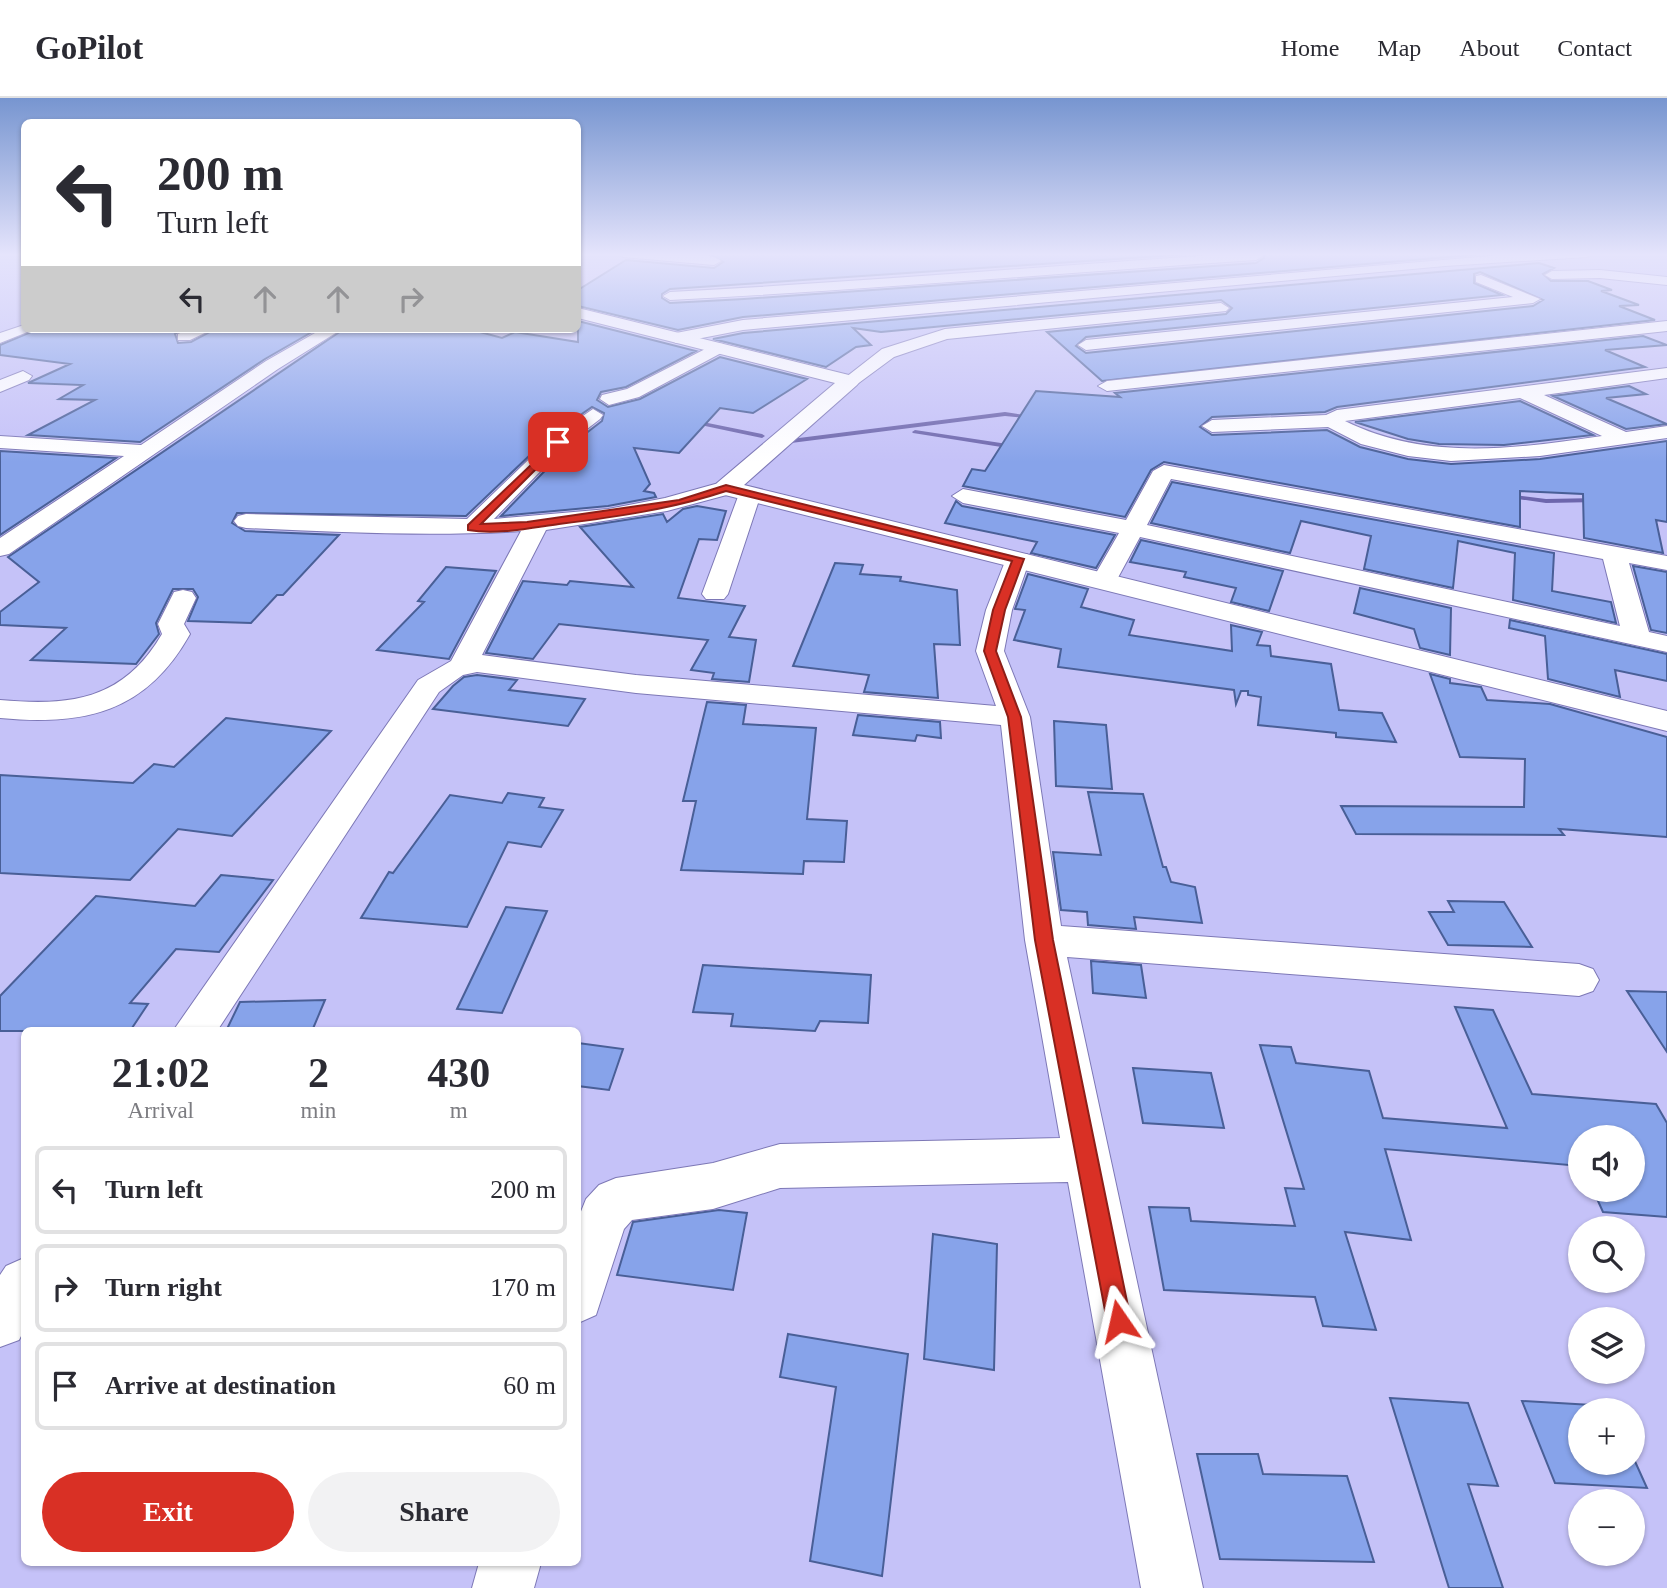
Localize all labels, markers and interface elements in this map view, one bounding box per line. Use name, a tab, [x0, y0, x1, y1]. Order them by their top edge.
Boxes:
text: GoPilot	[35, 30, 143, 66]
text: Home	[1281, 35, 1339, 61]
text: Map	[1377, 35, 1421, 61]
text: About	[1459, 35, 1519, 61]
text: Contact	[1557, 35, 1632, 61]
text: 200 m	[157, 146, 284, 201]
icon: left	[42, 147, 133, 238]
text: Turn left	[157, 204, 269, 240]
icon: left	[173, 280, 211, 318]
icon: ahead	[246, 280, 284, 318]
icon: ahead	[319, 280, 357, 318]
icon: right	[392, 280, 430, 318]
pin	[528, 412, 588, 472]
icon: arrive	[539, 423, 577, 461]
text: 21:02	[112, 1050, 210, 1096]
text: 2	[308, 1050, 329, 1096]
text: 430	[427, 1050, 490, 1096]
text: Arrival	[128, 1098, 194, 1123]
text: min	[301, 1098, 336, 1123]
text: m	[450, 1098, 468, 1123]
map controls	[1568, 1125, 1645, 1566]
button: sound	[1568, 1125, 1645, 1202]
icon: left	[46, 1171, 84, 1209]
text: Turn left	[105, 1175, 203, 1204]
text: 200 m	[490, 1175, 556, 1204]
button: search	[1568, 1216, 1645, 1293]
icon: right	[46, 1269, 84, 1307]
text: Turn right	[105, 1273, 222, 1302]
text: 170 m	[490, 1273, 556, 1302]
position arrow	[1082, 1284, 1156, 1358]
button: layers	[1568, 1307, 1645, 1384]
icon: arrive	[46, 1367, 84, 1405]
text: Arrive at destination	[105, 1371, 336, 1400]
text: 60 m	[503, 1371, 556, 1400]
button: +	[1568, 1398, 1645, 1475]
button: Exit	[42, 1472, 294, 1552]
button: Share	[308, 1472, 560, 1552]
button: −	[1568, 1489, 1645, 1566]

